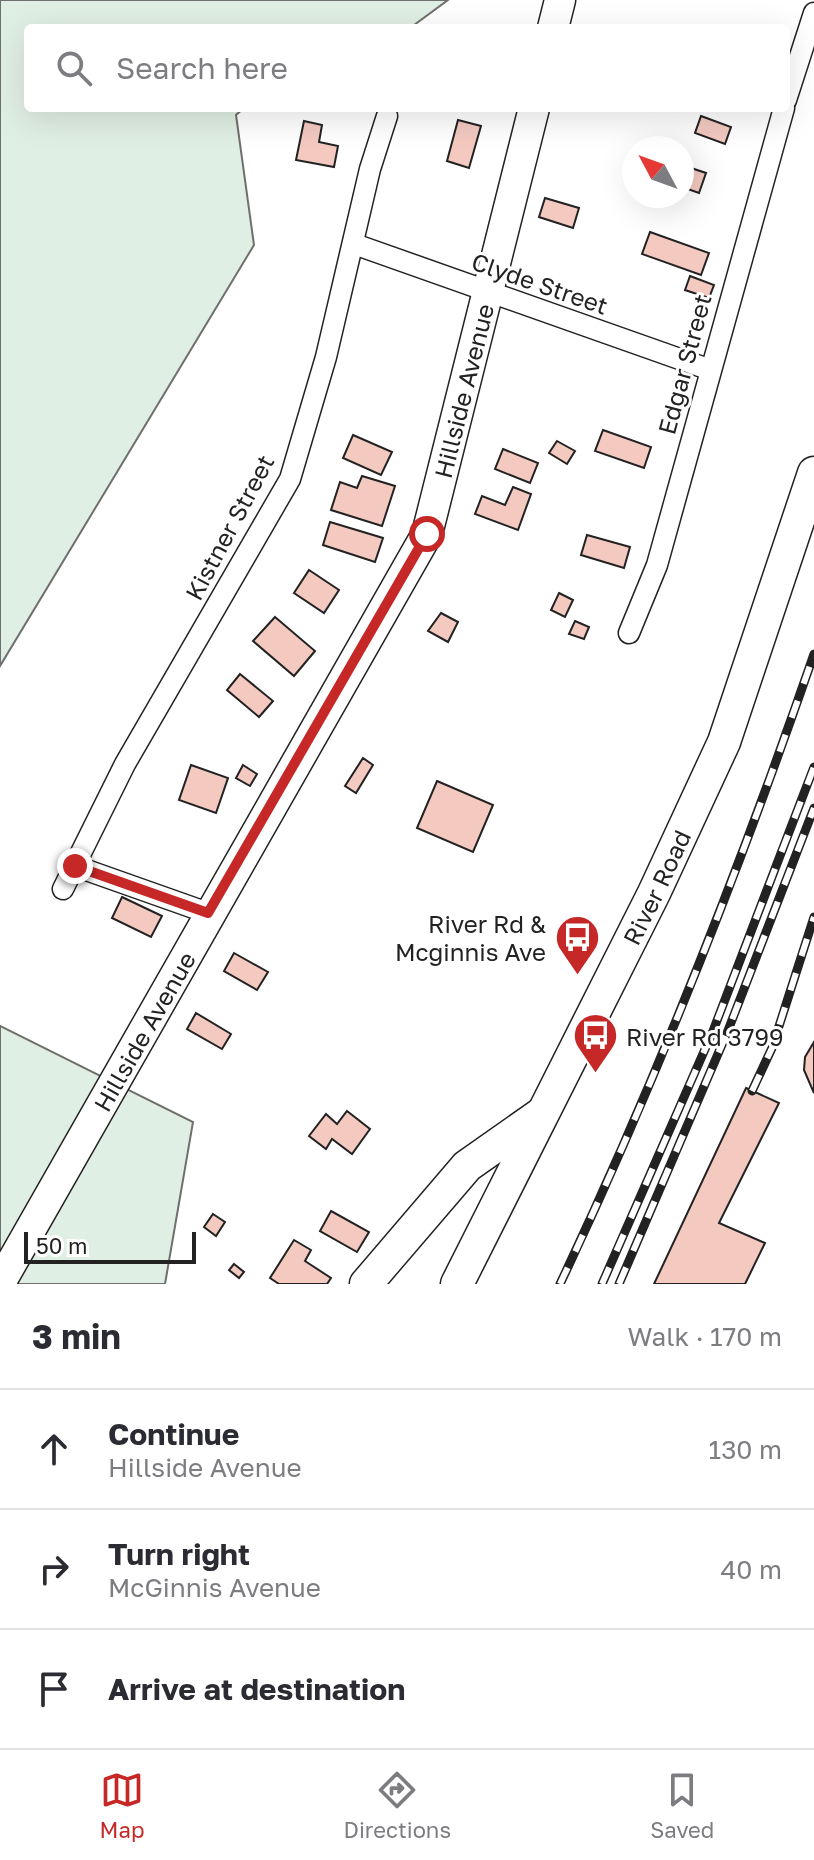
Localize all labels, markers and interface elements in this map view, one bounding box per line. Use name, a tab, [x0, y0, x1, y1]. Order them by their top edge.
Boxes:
search box	[24, 24, 790, 112]
icon: search	[52, 46, 96, 90]
text: Search here	[116, 50, 288, 86]
north arrow	[622, 136, 694, 208]
street label: Clyde Street	[468, 246, 612, 320]
street label: Edgar Street	[651, 291, 717, 437]
street label: Hillside Avenue	[427, 300, 499, 481]
street label: Kistner Street	[179, 449, 279, 605]
route start	[409, 516, 445, 552]
street label: River Road	[616, 825, 696, 949]
route end	[57, 848, 93, 884]
place label: River Rd & Mcginnis Ave	[395, 909, 546, 966]
bus stop icon: River Rd & Mcginnis Ave	[553, 913, 601, 976]
street label: Hillside Avenue	[87, 946, 200, 1116]
bus stop icon: River Rd 3799	[571, 1012, 619, 1075]
place label: River Rd 3799	[626, 1022, 784, 1051]
scale bar	[24, 1228, 196, 1264]
text: 50 m	[36, 1232, 87, 1259]
text: 3 min	[32, 1316, 121, 1356]
text: Walk · 170 m	[628, 1321, 782, 1352]
text: Continue	[108, 1416, 239, 1452]
icon: ahead	[32, 1427, 76, 1471]
text: 130 m	[709, 1434, 782, 1465]
text: Hillside Avenue	[108, 1452, 301, 1483]
text: Turn right	[108, 1536, 250, 1572]
icon: right	[32, 1547, 76, 1591]
text: 40 m	[721, 1554, 782, 1585]
text: McGinnis Avenue	[108, 1572, 321, 1603]
icon: arrive	[32, 1667, 76, 1711]
text: Arrive at destination	[108, 1671, 405, 1707]
tab: Map	[100, 1768, 144, 1843]
tab: Directions	[344, 1768, 451, 1843]
tab: Saved	[650, 1768, 714, 1843]

